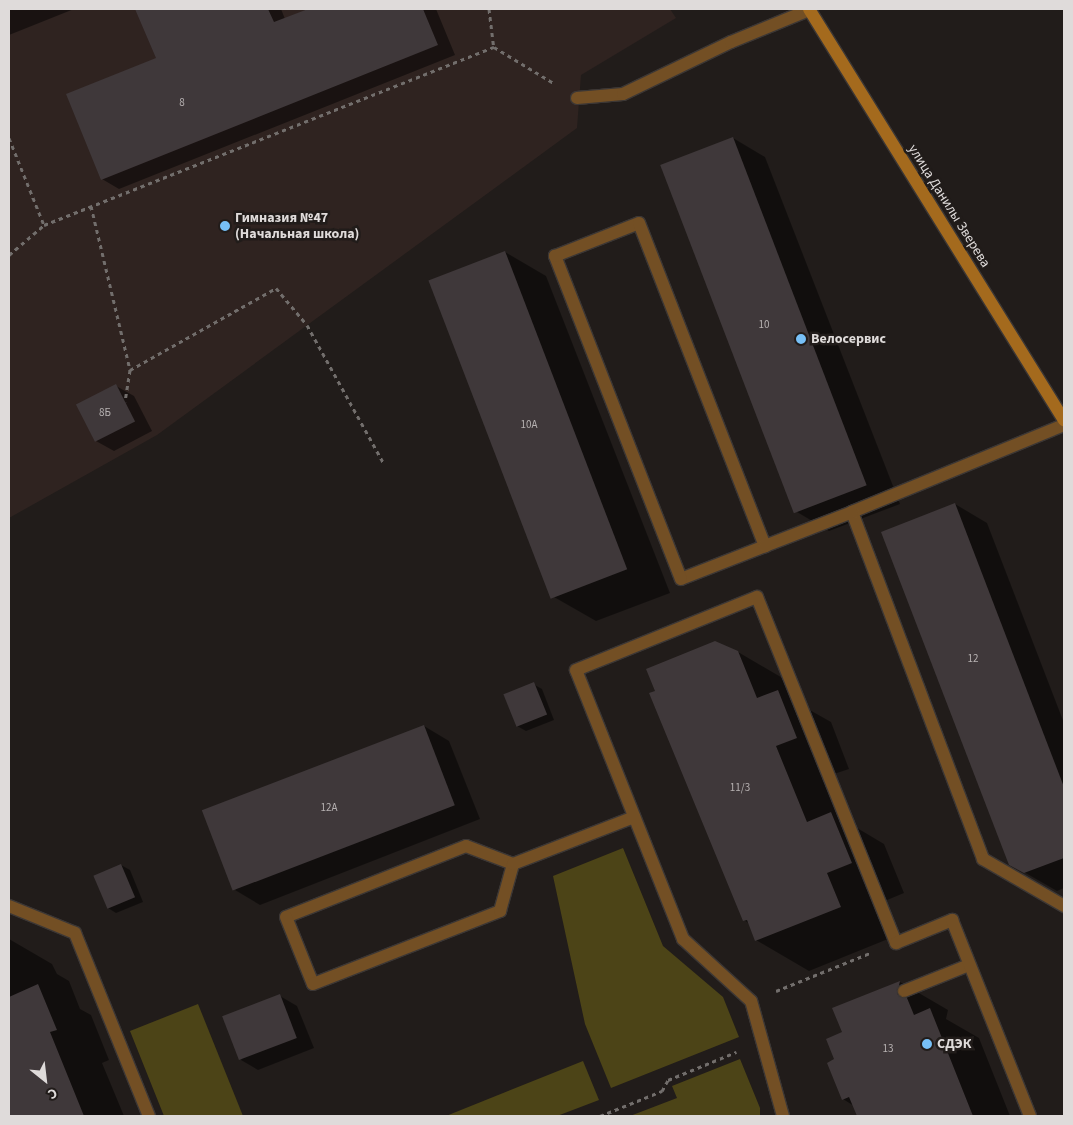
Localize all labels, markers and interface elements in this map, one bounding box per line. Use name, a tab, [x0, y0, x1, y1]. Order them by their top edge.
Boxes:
house number: 8	[179, 96, 185, 110]
street label: улица Данилы Зверева	[904, 141, 994, 271]
place label: Гимназия №47 (Начальная школа)	[235, 210, 359, 242]
marker: Гимназия №47 (Начальная школа)	[219, 220, 231, 232]
house number: 10	[759, 318, 769, 332]
place label: Велосервис	[811, 331, 886, 347]
marker: Велосервис	[795, 333, 807, 345]
house number: 8Б	[99, 406, 111, 420]
house number: 10А	[521, 418, 537, 432]
house number: 12	[968, 652, 978, 666]
house number: 11/3	[730, 781, 750, 795]
house number: 12А	[321, 801, 337, 815]
place label: СДЭК	[937, 1036, 971, 1052]
marker: СДЭК	[921, 1038, 933, 1050]
house number: 13	[883, 1042, 893, 1056]
north arrow	[20, 1055, 70, 1105]
text: С	[44, 1082, 61, 1104]

